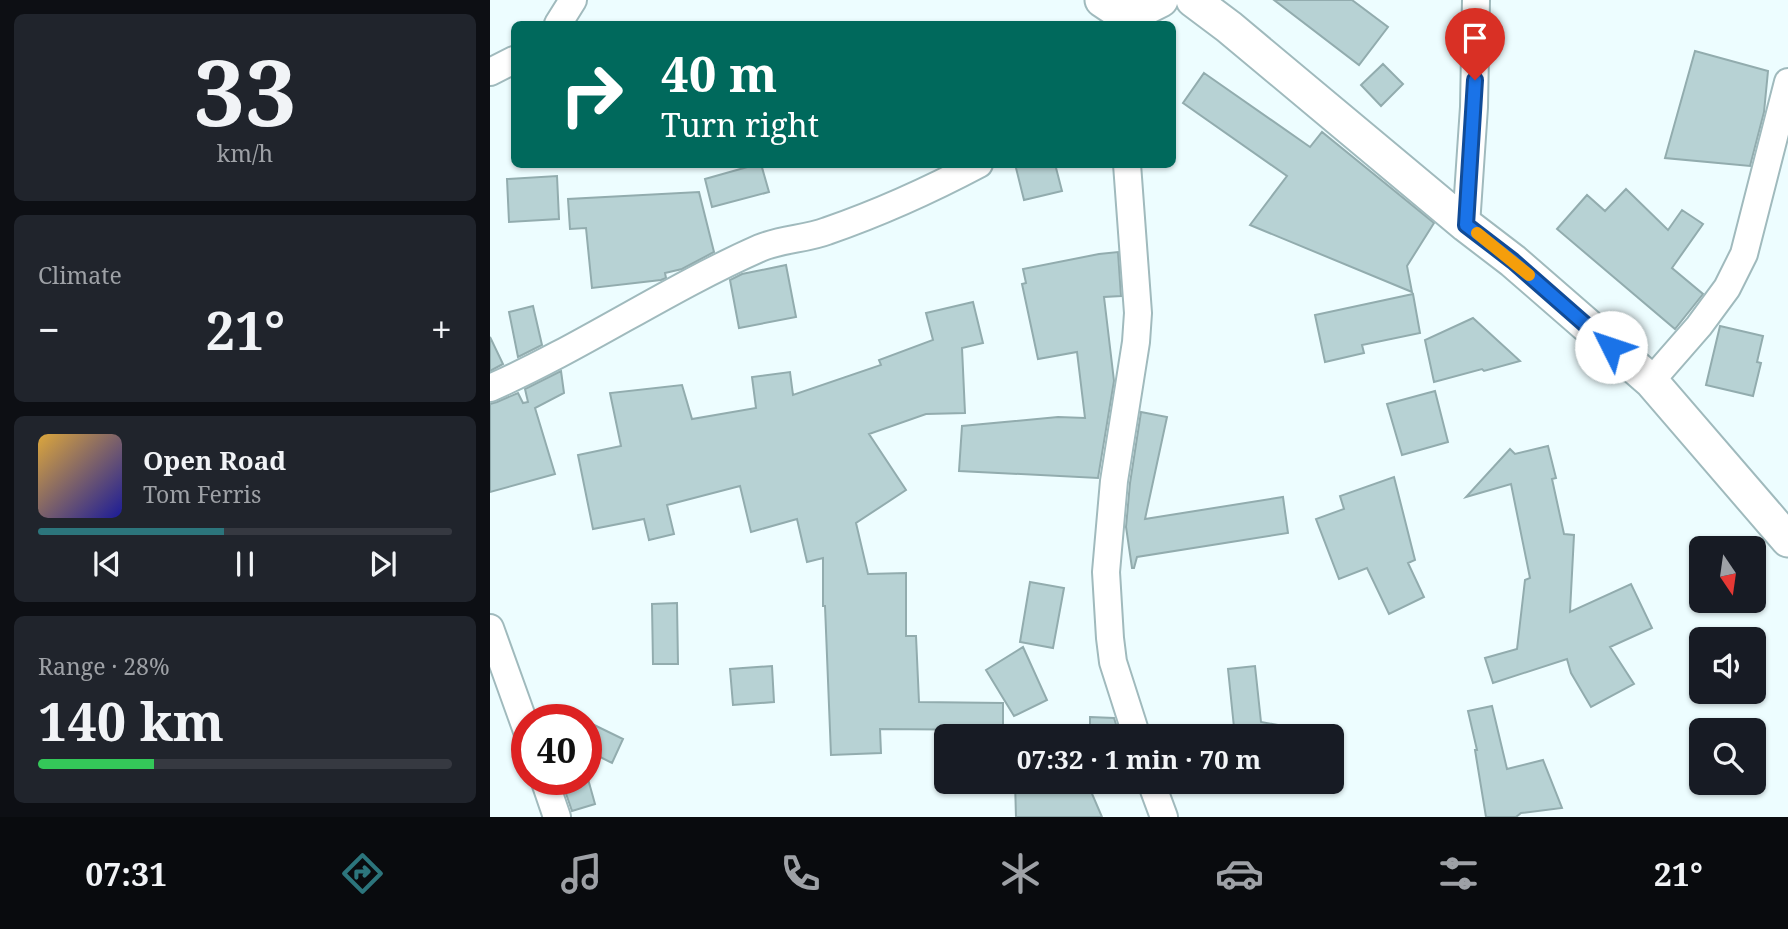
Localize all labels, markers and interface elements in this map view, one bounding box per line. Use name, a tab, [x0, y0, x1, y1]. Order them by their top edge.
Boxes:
pin	[1445, 8, 1505, 80]
icon: arrive	[1456, 19, 1494, 57]
text: 33	[194, 29, 296, 153]
text: 40 m	[661, 40, 777, 106]
icon: right	[546, 49, 637, 140]
text: Turn right	[661, 103, 819, 146]
text: km/h	[217, 137, 273, 169]
text: Climate	[38, 259, 122, 291]
text: 21°	[206, 294, 285, 365]
text: −	[38, 303, 60, 355]
text: +	[431, 303, 452, 355]
position arrow	[1574, 310, 1648, 384]
text: Open Road	[143, 442, 286, 478]
text: Tom Ferris	[143, 478, 261, 510]
north arrow	[1689, 536, 1766, 612]
map controls	[1689, 536, 1766, 795]
icon: previous	[88, 545, 126, 583]
icon: pause	[226, 545, 264, 583]
icon: next	[364, 545, 402, 583]
button: sound	[1689, 627, 1766, 704]
text: Range · 28%	[38, 650, 170, 682]
text: 140 km	[38, 685, 224, 756]
speed limit sign: 40	[511, 704, 602, 795]
button: search	[1689, 718, 1766, 795]
text: 07:32 · 1 min · 70 m	[1017, 741, 1261, 777]
icon: directions	[338, 849, 387, 898]
icon: music	[557, 849, 606, 898]
icon: phone	[776, 849, 825, 898]
icon: climate	[996, 849, 1045, 898]
icon: car	[1215, 849, 1264, 898]
icon: filters	[1434, 849, 1483, 898]
text: 07:31	[85, 852, 167, 895]
text: 21°	[1654, 852, 1703, 895]

